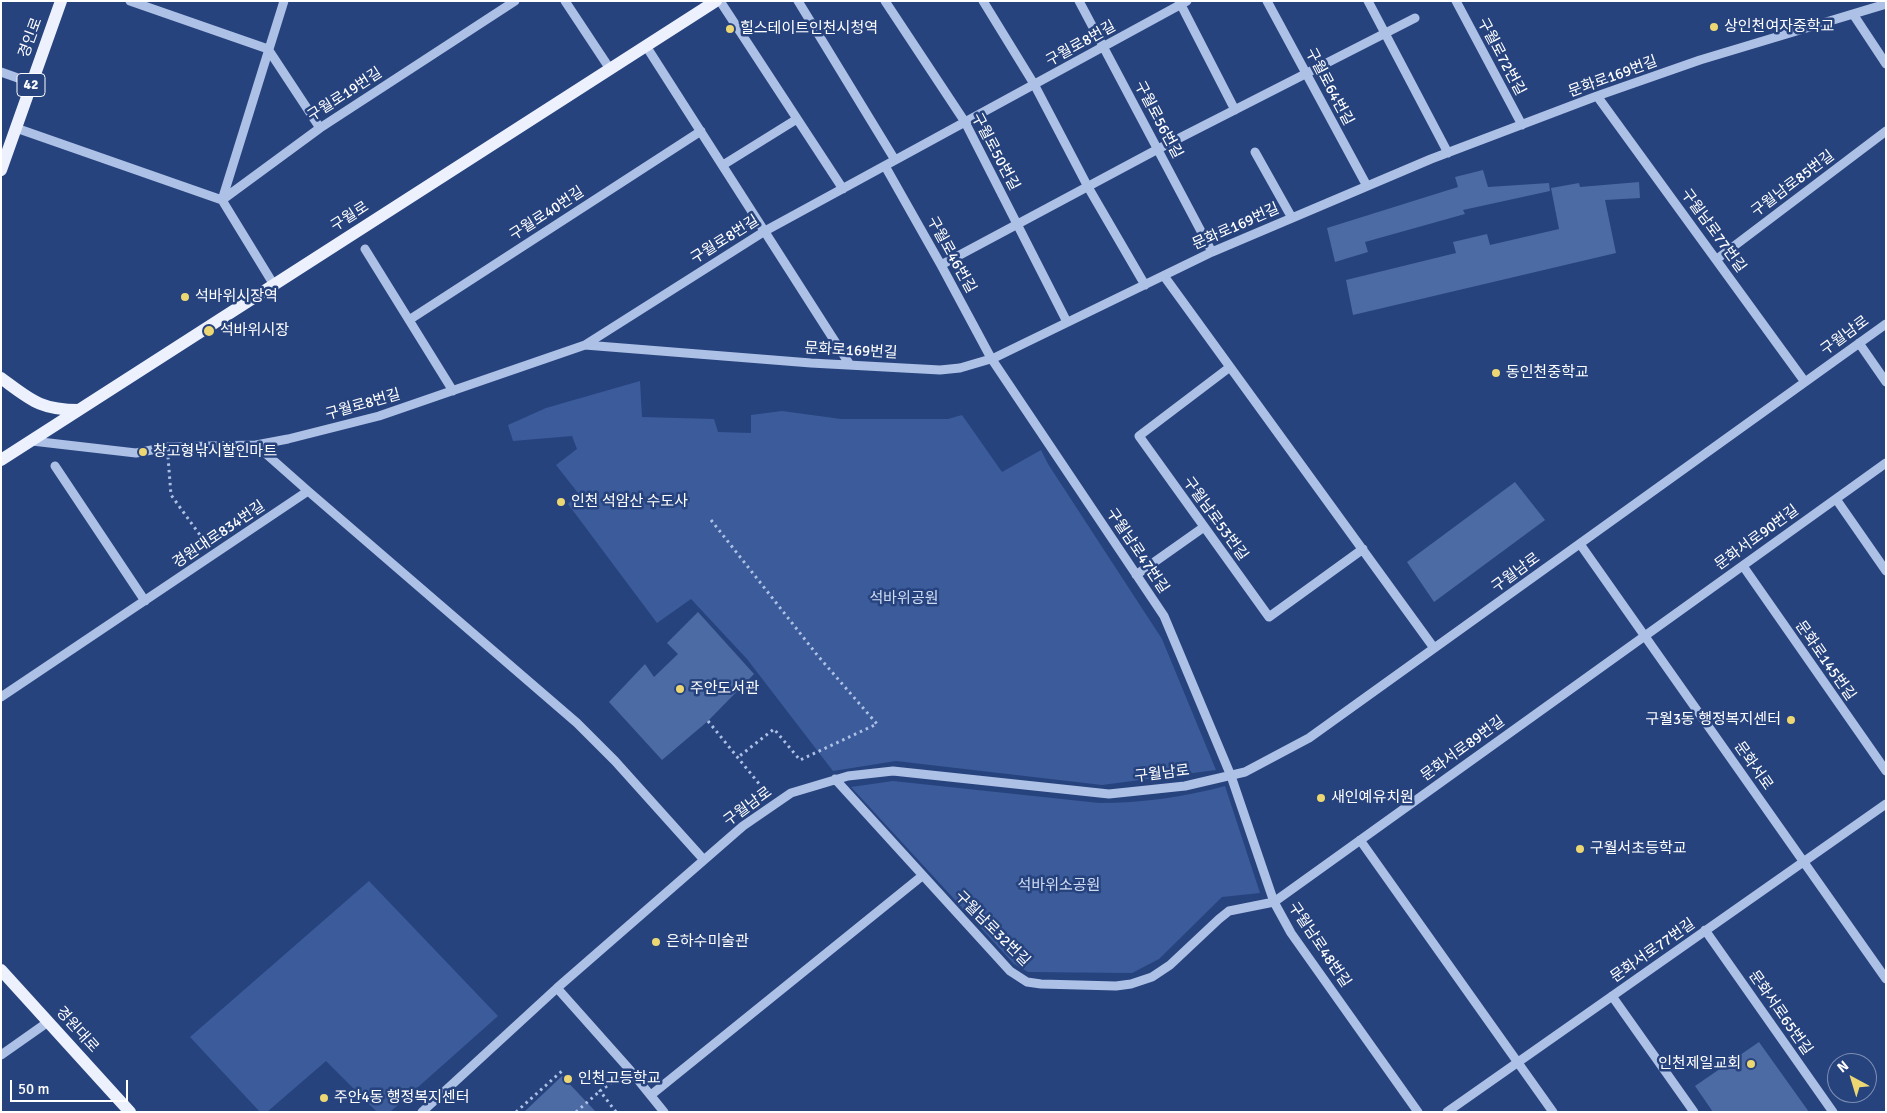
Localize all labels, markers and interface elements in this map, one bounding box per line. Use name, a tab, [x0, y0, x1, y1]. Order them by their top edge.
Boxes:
street label: 경인로	[15, 15, 47, 61]
street label: 구월로72번길	[1473, 15, 1529, 99]
street label: 구월로8번길	[1043, 17, 1119, 71]
place label: 상인천여자중학교	[1724, 18, 1834, 36]
place label: 힐스테이트인천시청역	[740, 20, 878, 38]
marker: 상인천여자중학교	[1708, 21, 1720, 33]
marker: 힐스테이트인천시청역	[724, 23, 736, 35]
street label: 구월로64번길	[1301, 45, 1357, 129]
street label: 문화로169번길	[1566, 53, 1660, 101]
street label: 구월로19번길	[304, 64, 386, 126]
road number: 42	[17, 74, 45, 96]
street label: 구월로56번길	[1130, 78, 1186, 162]
street label: 구월로50번길	[967, 110, 1023, 194]
street label: 구월남로85번길	[1748, 147, 1838, 221]
street label: 구월로40번길	[506, 183, 588, 245]
street label: 구월남로77번길	[1677, 186, 1749, 276]
street label: 구월로	[328, 198, 372, 236]
street label: 문화로169번길	[1190, 200, 1282, 254]
street label: 구월로8번길	[688, 212, 762, 268]
street label: 구월로46번길	[922, 213, 980, 297]
place label: 석바위시장역	[195, 288, 278, 306]
marker: 석바위시장역	[179, 291, 191, 303]
street label: 구월남로	[1817, 312, 1873, 360]
place label: 석바위시장	[220, 322, 289, 340]
marker: 석바위시장	[202, 324, 216, 338]
street label: 문화로169번길	[804, 340, 898, 362]
place label: 동인천중학교	[1506, 364, 1589, 382]
marker: 동인천중학교	[1490, 367, 1502, 379]
street label: 구월로8번길	[323, 386, 403, 424]
place label: 창고형낚시할인마트	[153, 443, 277, 461]
marker: 창고형낚시할인마트	[137, 446, 149, 458]
street label: 구월남로53번길	[1179, 474, 1251, 564]
place label: 인천 석암산 수도사	[571, 493, 688, 511]
marker: 인천 석암산 수도사	[555, 496, 567, 508]
street label: 경원대로834번길	[170, 498, 268, 572]
street label: 문화서로90번길	[1712, 502, 1802, 574]
street label: 구월남로47번길	[1102, 505, 1172, 597]
street label: 구월남로	[1488, 549, 1544, 597]
park label: 석바위공원	[870, 590, 938, 608]
street label: 문화로145번길	[1791, 618, 1859, 704]
place label: 주안도서관	[690, 680, 759, 698]
marker: 주안도서관	[674, 683, 686, 695]
place label: 구월3동 행정복지센터	[1645, 711, 1781, 729]
street label: 문화서로89번길	[1418, 713, 1508, 785]
marker: 구월3동 행정복지센터	[1785, 714, 1797, 726]
street label: 문화서로	[1730, 738, 1776, 794]
street label: 구월남로	[1134, 762, 1190, 786]
street label: 구월남로	[720, 783, 776, 831]
place label: 새인예유치원	[1331, 789, 1414, 807]
marker: 새인예유치원	[1315, 792, 1327, 804]
place label: 구월서초등학교	[1590, 840, 1687, 858]
marker: 구월서초등학교	[1574, 843, 1586, 855]
park label: 석바위소공원	[1018, 877, 1100, 895]
street label: 구월남로32번길	[951, 888, 1033, 970]
street label: 구월남로48번길	[1284, 899, 1354, 991]
street label: 문화서로77번길	[1607, 915, 1699, 987]
place label: 은하수미술관	[666, 933, 749, 951]
marker: 은하수미술관	[650, 936, 662, 948]
street label: 문화서로65번길	[1744, 967, 1816, 1059]
street label: 경원대로	[52, 1003, 102, 1057]
north arrow	[1827, 1053, 1877, 1103]
place label: 인천제일교회	[1658, 1055, 1741, 1073]
text: N	[1834, 1057, 1852, 1076]
marker: 인천제일교회	[1745, 1058, 1757, 1070]
scale bar	[12, 1070, 130, 1102]
place label: 인천고등학교	[578, 1070, 661, 1088]
marker: 인천고등학교	[562, 1073, 574, 1085]
text: 50 m	[18, 1080, 49, 1098]
place label: 주안4동 행정복지센터	[334, 1089, 470, 1107]
marker: 주안4동 행정복지센터	[318, 1092, 330, 1104]

